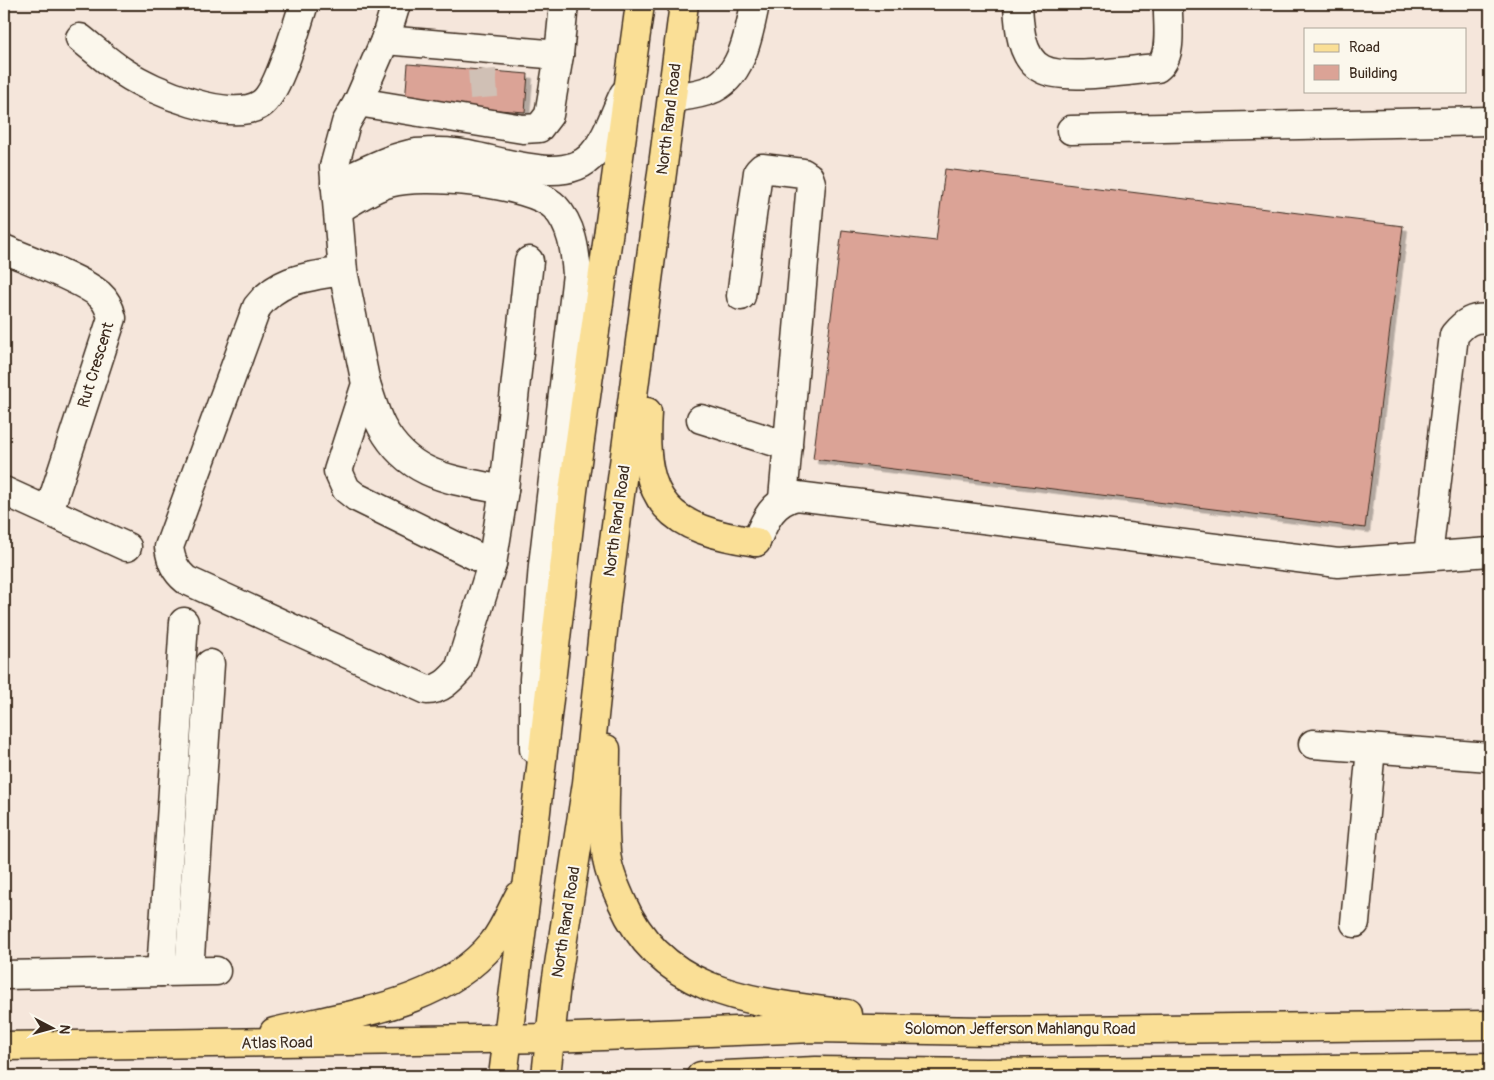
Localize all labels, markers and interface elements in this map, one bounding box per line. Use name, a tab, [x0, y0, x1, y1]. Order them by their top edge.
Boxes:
legend	[1304, 28, 1466, 92]
text: Road	[1349, 38, 1380, 57]
street label: North Rand Road	[652, 62, 686, 176]
text: Building	[1349, 64, 1397, 83]
street label: Rut Crescent	[73, 319, 119, 410]
street label: North Rand Road	[599, 464, 635, 578]
street label: North Rand Road	[547, 865, 585, 979]
north arrow	[28, 1002, 78, 1052]
street label: Solomon Jefferson Mahlangu Road	[904, 1019, 1136, 1039]
text: N	[55, 1024, 73, 1035]
street label: Atlas Road	[241, 1032, 313, 1054]

